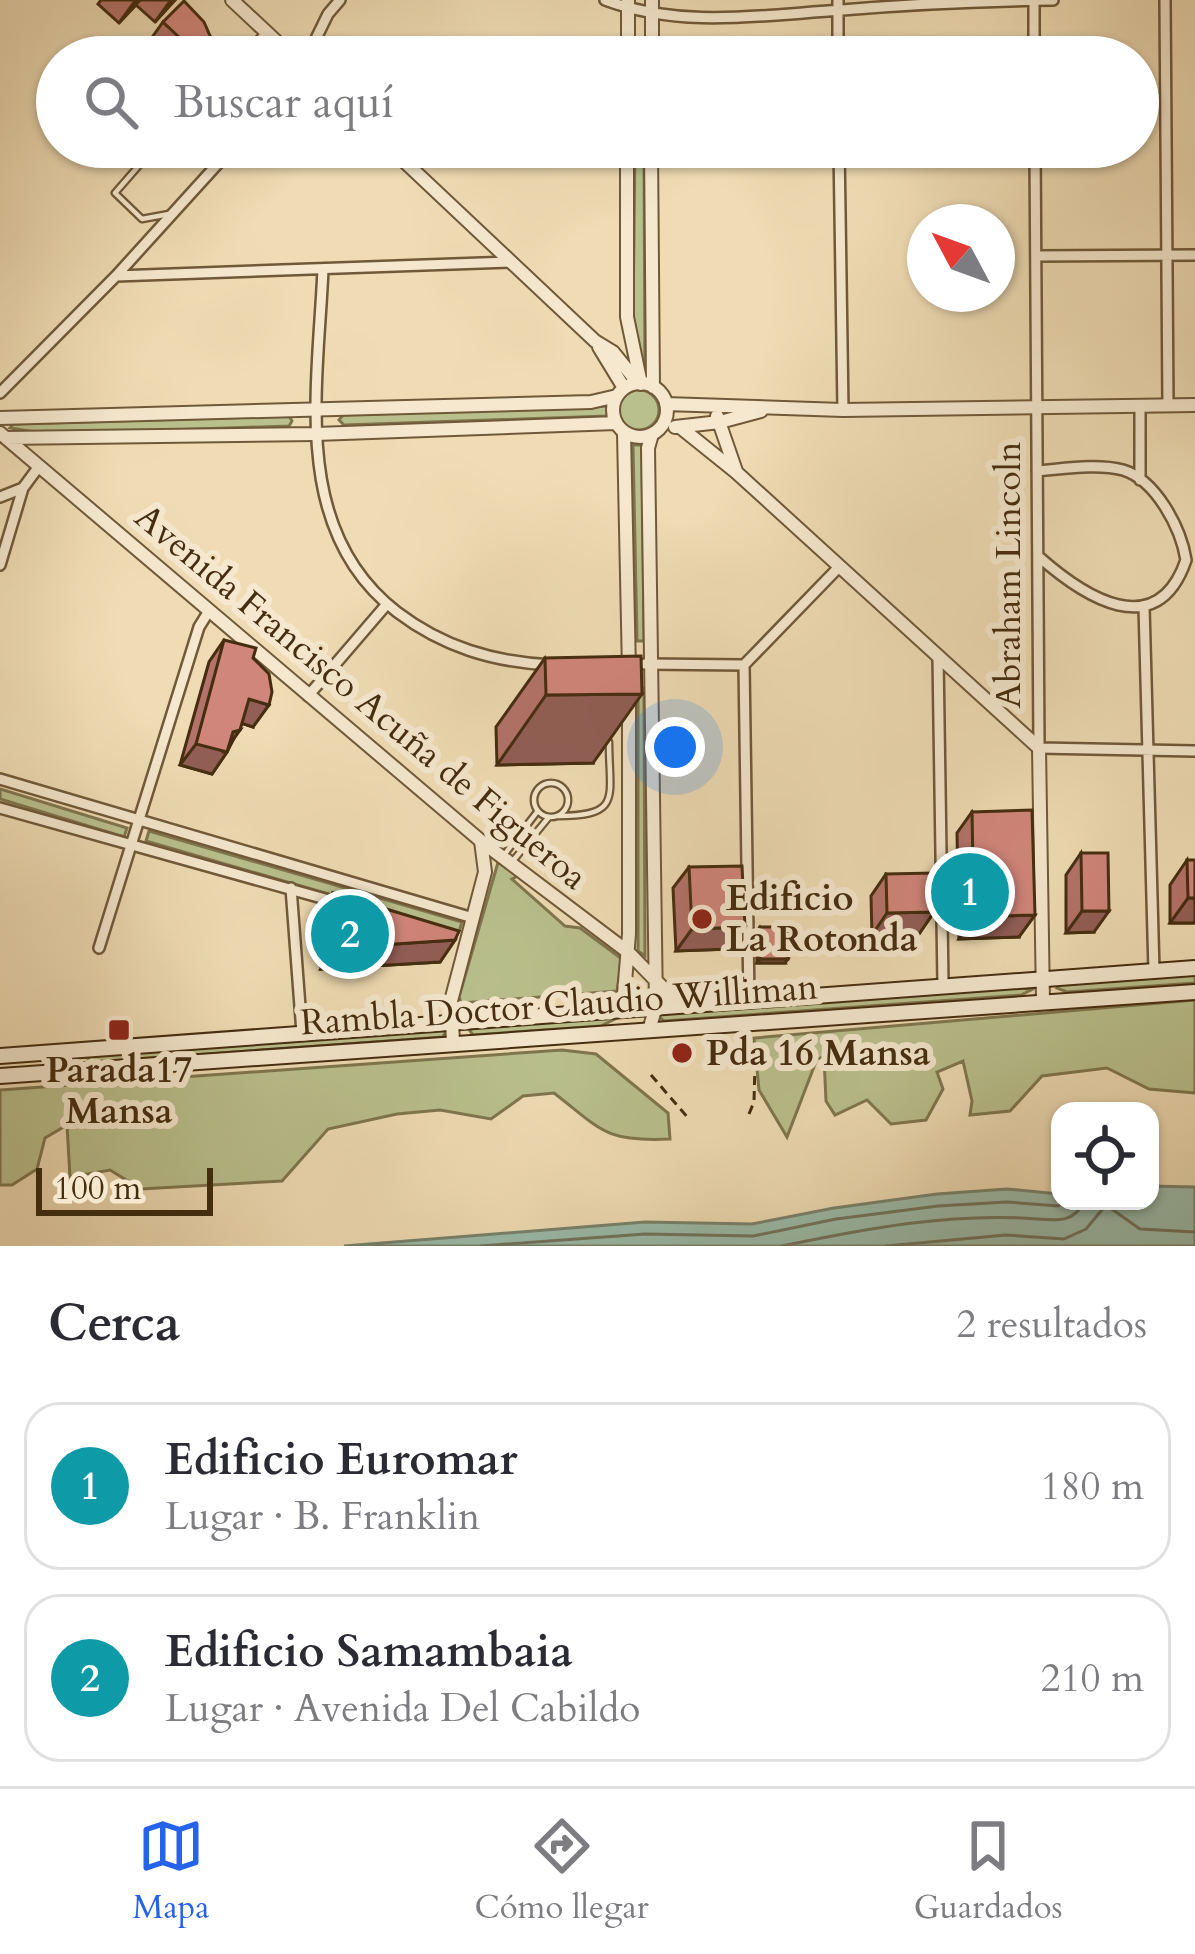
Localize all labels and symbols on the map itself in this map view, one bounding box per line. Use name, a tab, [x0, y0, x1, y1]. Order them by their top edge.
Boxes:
north arrow	[907, 204, 1015, 312]
street label: Abraham Lincoln	[984, 441, 1033, 708]
street label: Avenida Francisco Acuña de Figueroa	[124, 493, 598, 901]
your location	[645, 717, 705, 777]
pin: 1	[931, 847, 1009, 937]
place label: Edificio La Rotonda	[726, 874, 918, 964]
pin: 2	[311, 889, 389, 979]
marker: Edificio La Rotonda	[689, 906, 715, 932]
street label: Rambla Doctor Claudio Williman	[299, 962, 820, 1048]
marker: Parada17 Mansa	[106, 1017, 132, 1043]
place label: Pda 16 Mansa	[706, 1029, 931, 1078]
marker: Pda 16 Mansa	[669, 1040, 695, 1066]
place label: Parada17 Mansa	[46, 1046, 192, 1136]
scale bar	[36, 1162, 213, 1215]

